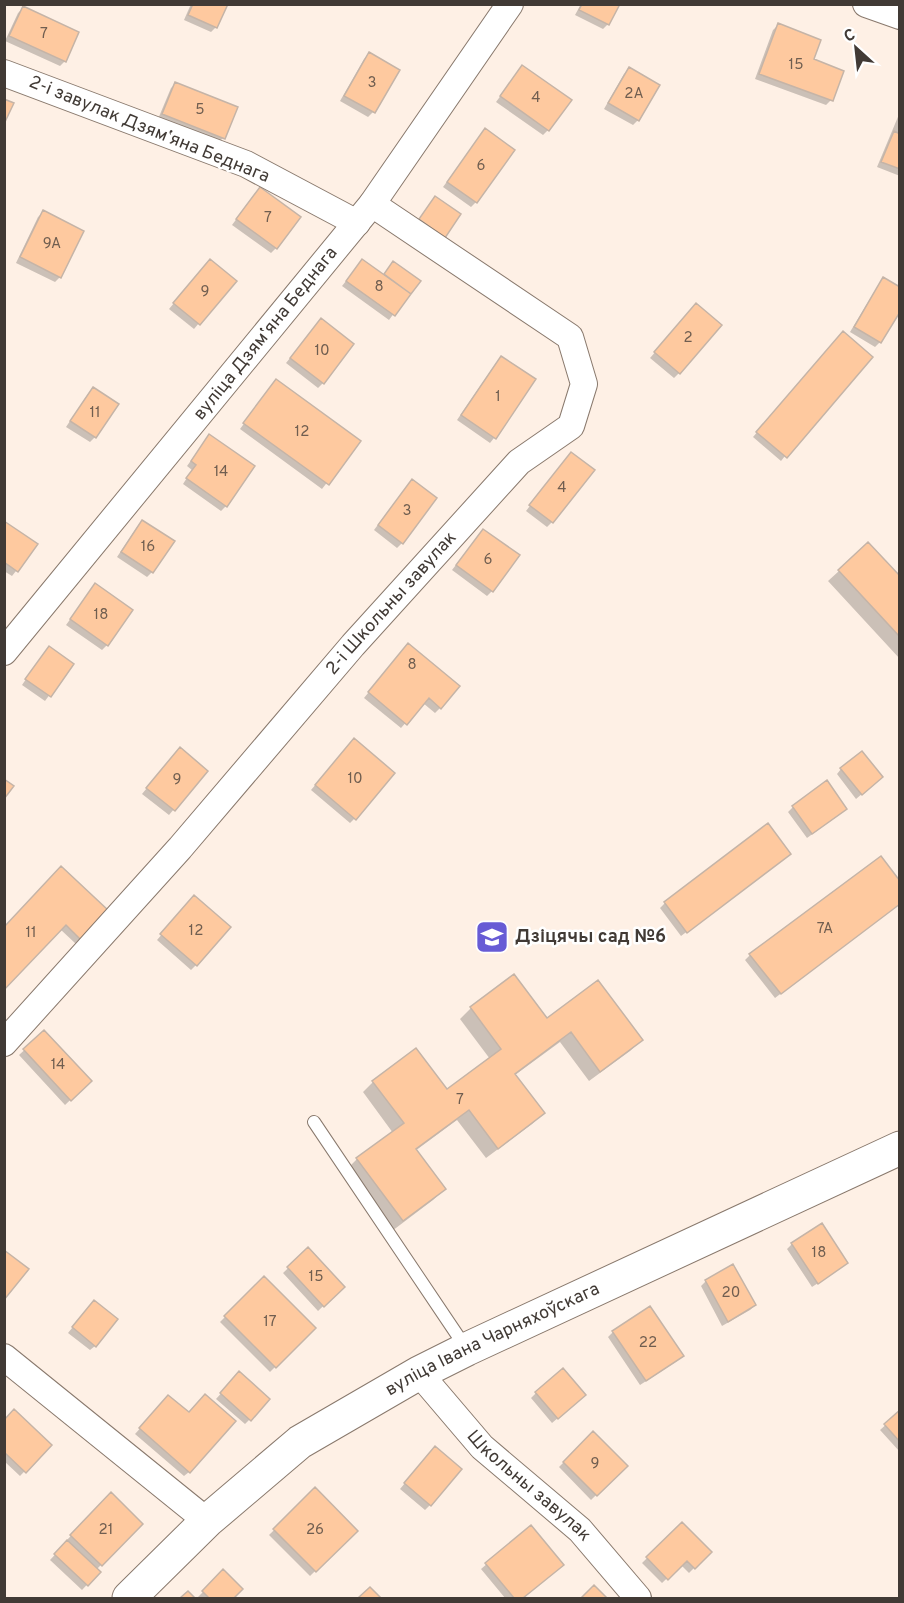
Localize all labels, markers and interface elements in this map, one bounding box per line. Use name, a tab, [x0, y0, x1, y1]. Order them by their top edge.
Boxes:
north arrow	[826, 18, 886, 78]
house number: 7	[40, 25, 48, 44]
text: С	[841, 25, 859, 48]
house number: 15	[789, 56, 803, 75]
street label: 2-і завулак Дзямʼяна Беднага	[25, 71, 273, 189]
house number: 3	[367, 74, 377, 93]
house number: 2А	[624, 85, 644, 104]
house number: 4	[531, 89, 541, 108]
house number: 5	[195, 101, 205, 120]
house number: 6	[477, 157, 486, 176]
house number: 7	[264, 209, 272, 228]
house number: 9А	[43, 235, 61, 254]
street label: вуліца Дзямʼяна Беднага	[189, 243, 343, 425]
house number: 8	[374, 278, 384, 297]
house number: 9	[201, 283, 209, 302]
house number: 2	[683, 329, 693, 348]
house number: 10	[314, 342, 330, 361]
house number: 1	[495, 388, 501, 407]
house number: 11	[89, 404, 101, 423]
house number: 12	[295, 423, 309, 442]
house number: 14	[214, 463, 228, 482]
house number: 4	[557, 479, 567, 498]
house number: 3	[402, 502, 412, 521]
street label: 2-і Школьны завулак	[321, 527, 462, 680]
house number: 16	[141, 538, 155, 557]
house number: 6	[484, 551, 493, 570]
house number: 18	[94, 606, 108, 625]
house number: 8	[407, 656, 417, 675]
house number: 10	[347, 770, 363, 789]
house number: 9	[173, 771, 181, 790]
school or university icon: Дзіцячы сад №6	[474, 919, 510, 955]
house number: 7А	[817, 920, 833, 939]
house number: 12	[189, 922, 203, 941]
house number: 11	[25, 924, 37, 943]
place label: Дзіцячы сад №6	[515, 926, 666, 949]
house number: 14	[51, 1056, 65, 1075]
house number: 7	[456, 1091, 464, 1110]
house number: 18	[812, 1244, 826, 1263]
house number: 15	[309, 1268, 323, 1287]
street label: вуліца Івана Чарняхоўскага	[381, 1278, 603, 1402]
house number: 20	[722, 1284, 740, 1303]
house number: 17	[263, 1313, 277, 1332]
house number: 22	[639, 1334, 657, 1353]
street label: Школьны завулак	[461, 1426, 596, 1546]
house number: 9	[591, 1455, 599, 1474]
house number: 21	[99, 1521, 113, 1540]
house number: 26	[306, 1521, 324, 1540]

